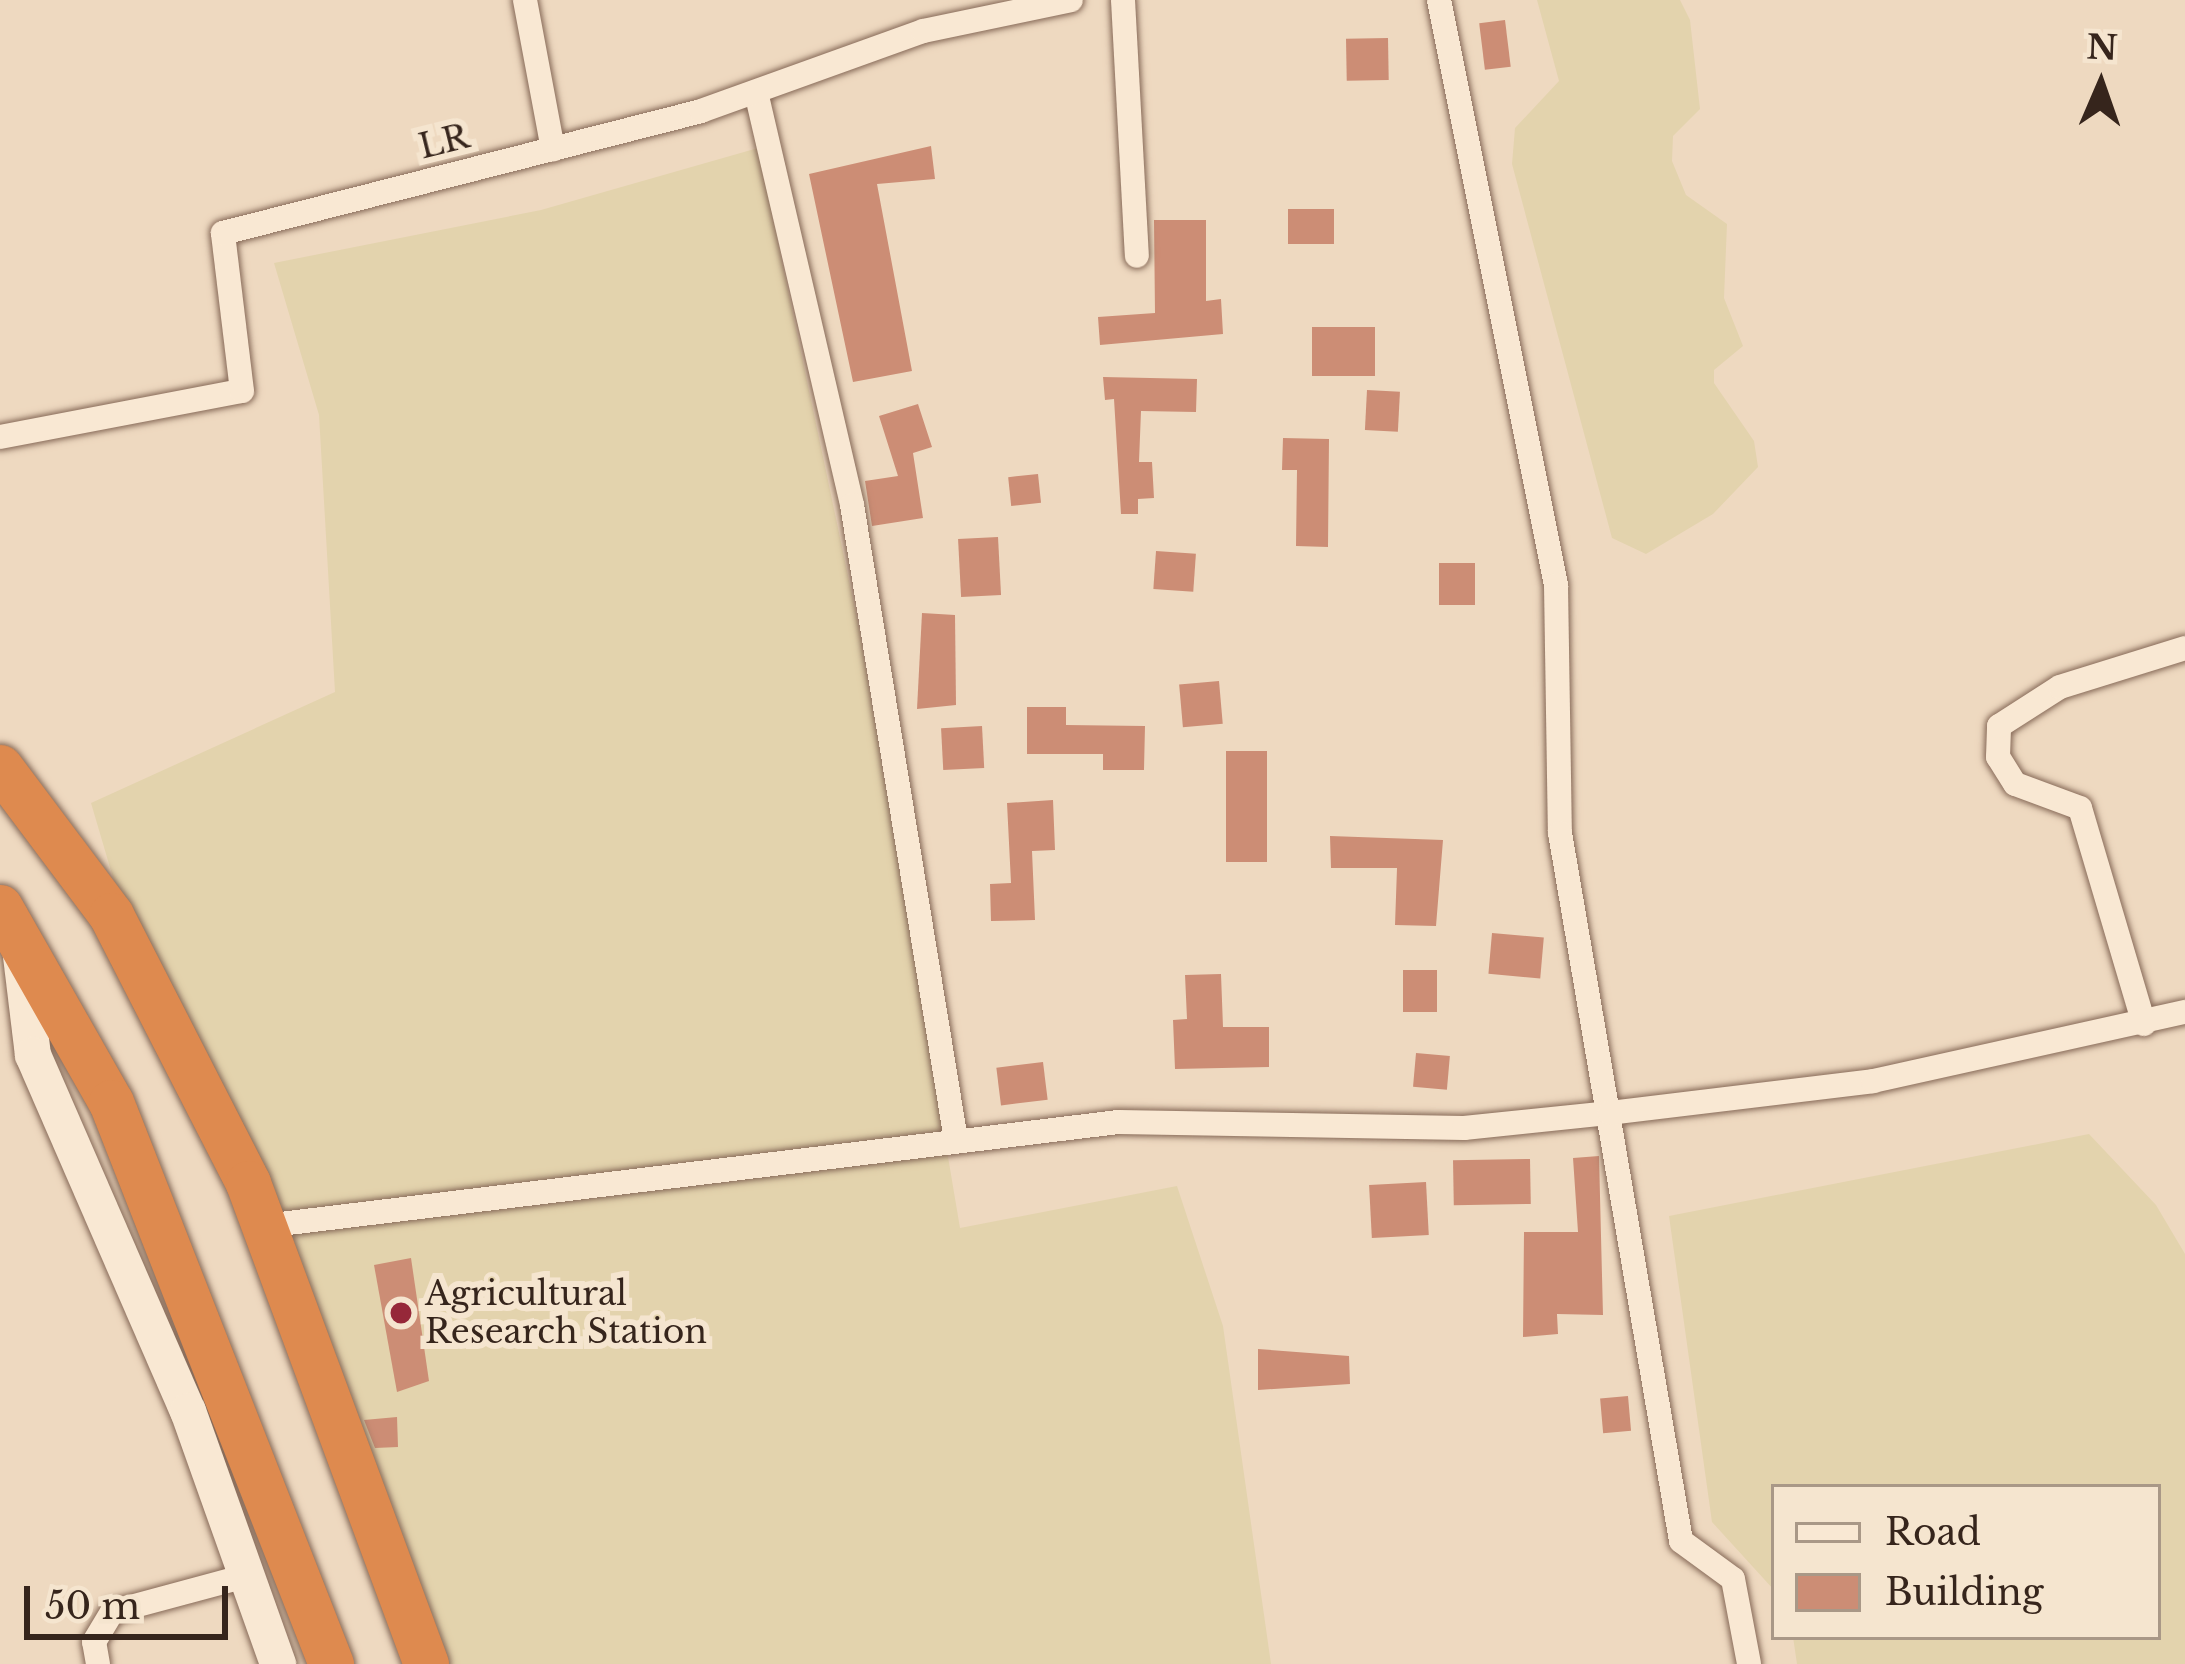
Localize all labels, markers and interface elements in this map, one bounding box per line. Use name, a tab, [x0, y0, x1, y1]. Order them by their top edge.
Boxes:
north arrow	[2041, 24, 2161, 144]
text: N	[2086, 26, 2118, 69]
street label: LR	[415, 117, 473, 167]
place label: Agricultural Research Station	[425, 1274, 707, 1352]
marker: Agricultural Research Station	[388, 1300, 414, 1326]
legend	[1771, 1484, 2161, 1640]
text: Road	[1885, 1510, 1981, 1555]
scale bar	[30, 1562, 234, 1636]
text: Building	[1885, 1570, 2043, 1615]
text: 50 m	[45, 1584, 140, 1629]

